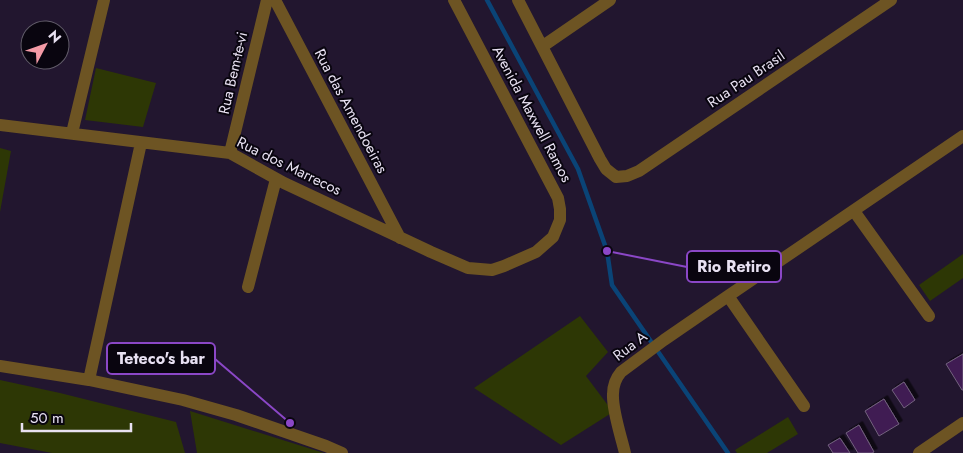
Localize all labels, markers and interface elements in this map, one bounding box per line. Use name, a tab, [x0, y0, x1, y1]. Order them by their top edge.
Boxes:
north arrow	[20, 20, 70, 70]
text: N	[44, 26, 66, 47]
street label: Rua Bem-te-vi	[213, 30, 253, 116]
street label: Avenida Maxwell Ramos	[487, 42, 577, 186]
street label: Rua das Amendoeiras	[309, 45, 393, 177]
street label: Rua Pau Brasil	[703, 45, 789, 113]
street label: Rua dos Marrecos	[233, 131, 345, 201]
callout: Rio Retiro	[687, 251, 781, 282]
text: Rio Retiro	[697, 255, 771, 278]
street label: Rua A	[608, 326, 652, 366]
callout: Teteco's bar	[107, 343, 215, 374]
text: Teteco's bar	[117, 347, 205, 370]
scale bar	[22, 400, 131, 432]
text: 50 m	[30, 407, 64, 429]

